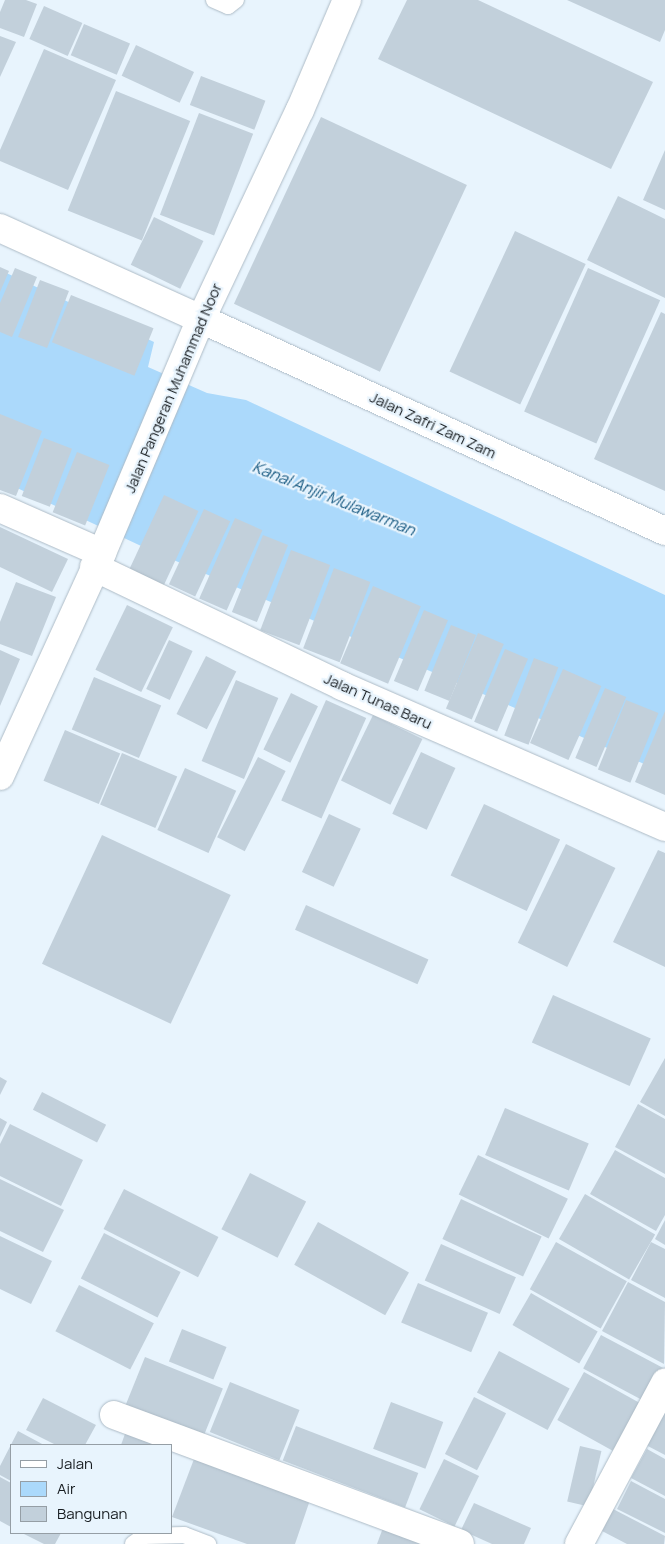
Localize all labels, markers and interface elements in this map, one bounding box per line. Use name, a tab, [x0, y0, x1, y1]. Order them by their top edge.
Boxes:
street label: Jalan Pangeran Muhammad Noor	[121, 281, 225, 495]
street label: Jalan Zafri Zam Zam	[367, 388, 499, 462]
water label: Kanal Anjir Mulawarman	[250, 457, 418, 539]
street label: Jalan Tunas Baru	[321, 669, 435, 733]
legend	[10, 1444, 172, 1534]
text: Jalan	[57, 1453, 93, 1474]
text: Air	[57, 1478, 75, 1499]
text: Bangunan	[57, 1503, 127, 1524]

